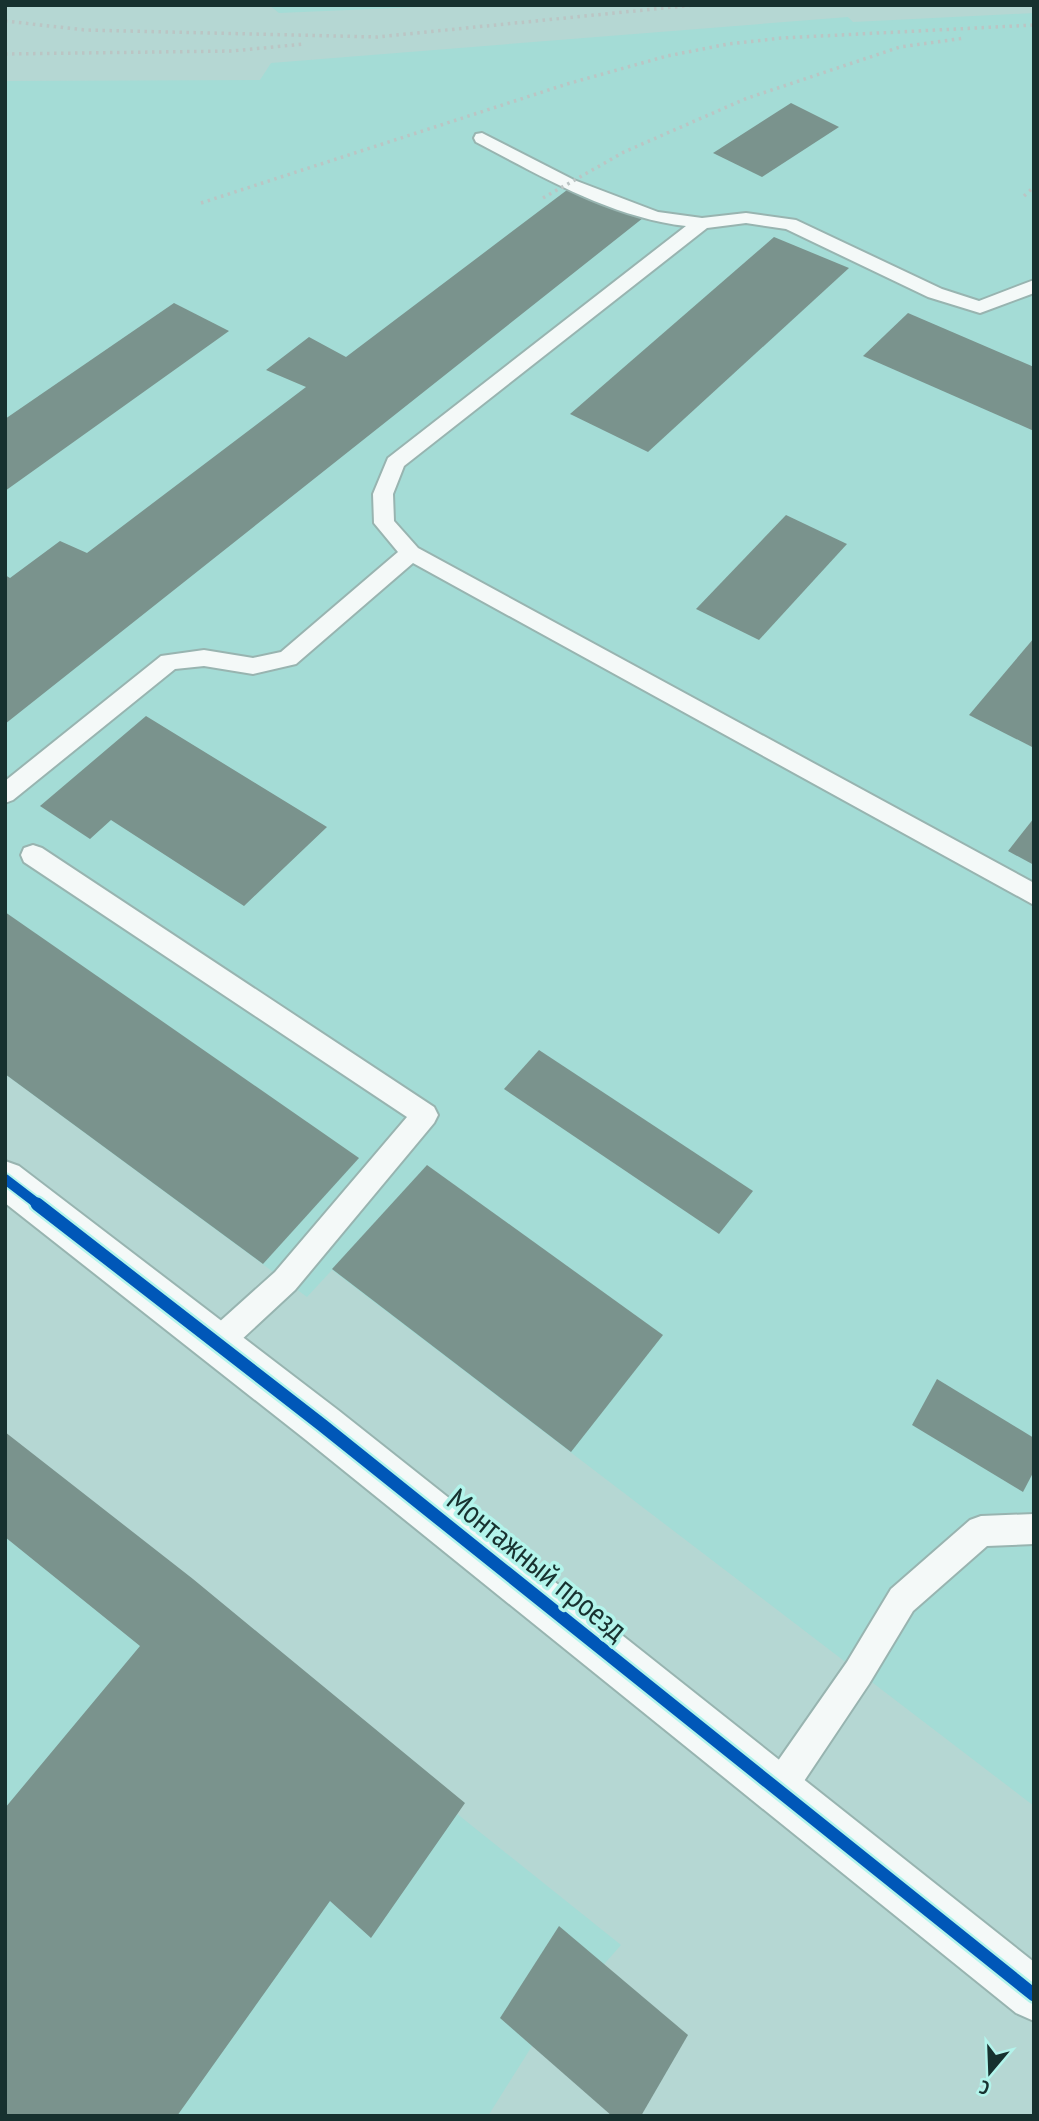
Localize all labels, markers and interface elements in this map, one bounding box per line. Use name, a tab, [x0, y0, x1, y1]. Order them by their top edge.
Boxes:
street label: Монтажный проезд	[439, 1478, 637, 1650]
north arrow	[955, 2037, 1025, 2107]
text: С	[976, 2075, 992, 2101]

